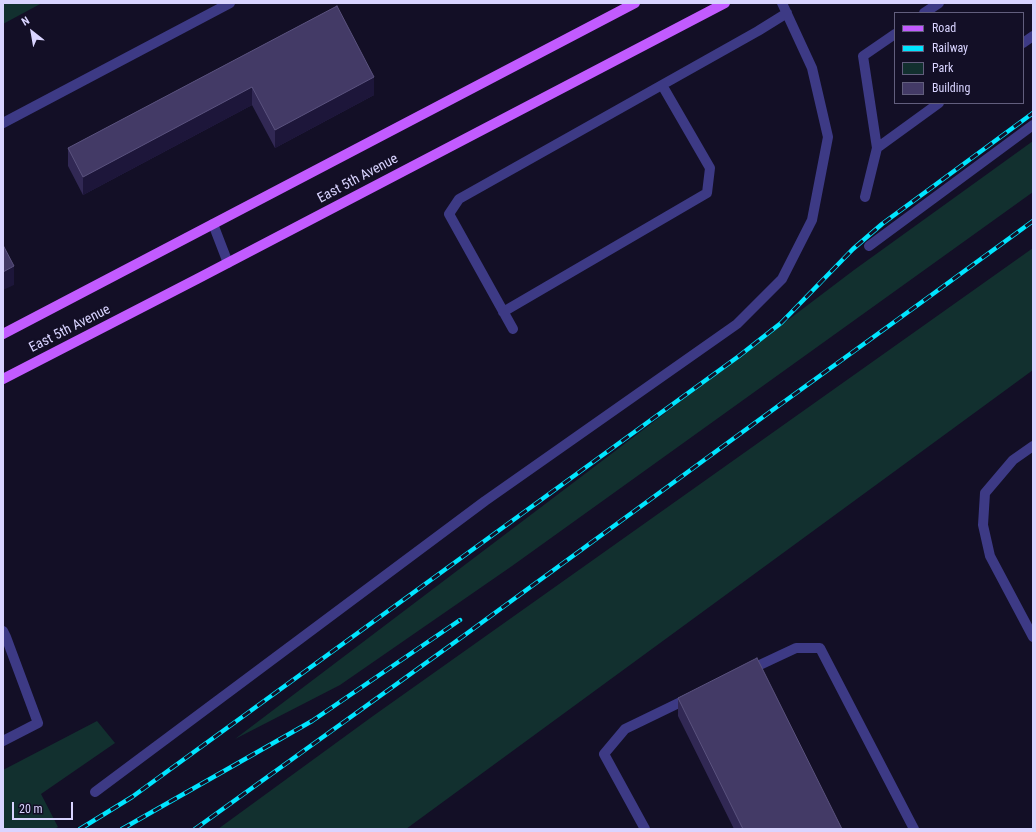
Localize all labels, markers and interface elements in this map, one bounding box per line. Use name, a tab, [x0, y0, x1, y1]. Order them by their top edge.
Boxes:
north arrow	[12, 12, 52, 52]
legend	[894, 12, 1024, 104]
text: N	[19, 14, 32, 29]
text: Road	[932, 21, 956, 35]
text: Railway	[932, 41, 968, 55]
text: Park	[932, 61, 953, 75]
text: Building	[932, 81, 970, 95]
street label: East 5th Avenue	[315, 151, 401, 207]
street label: East 5th Avenue	[27, 301, 113, 357]
scale bar	[14, 794, 75, 820]
text: 20 m	[19, 802, 43, 816]

